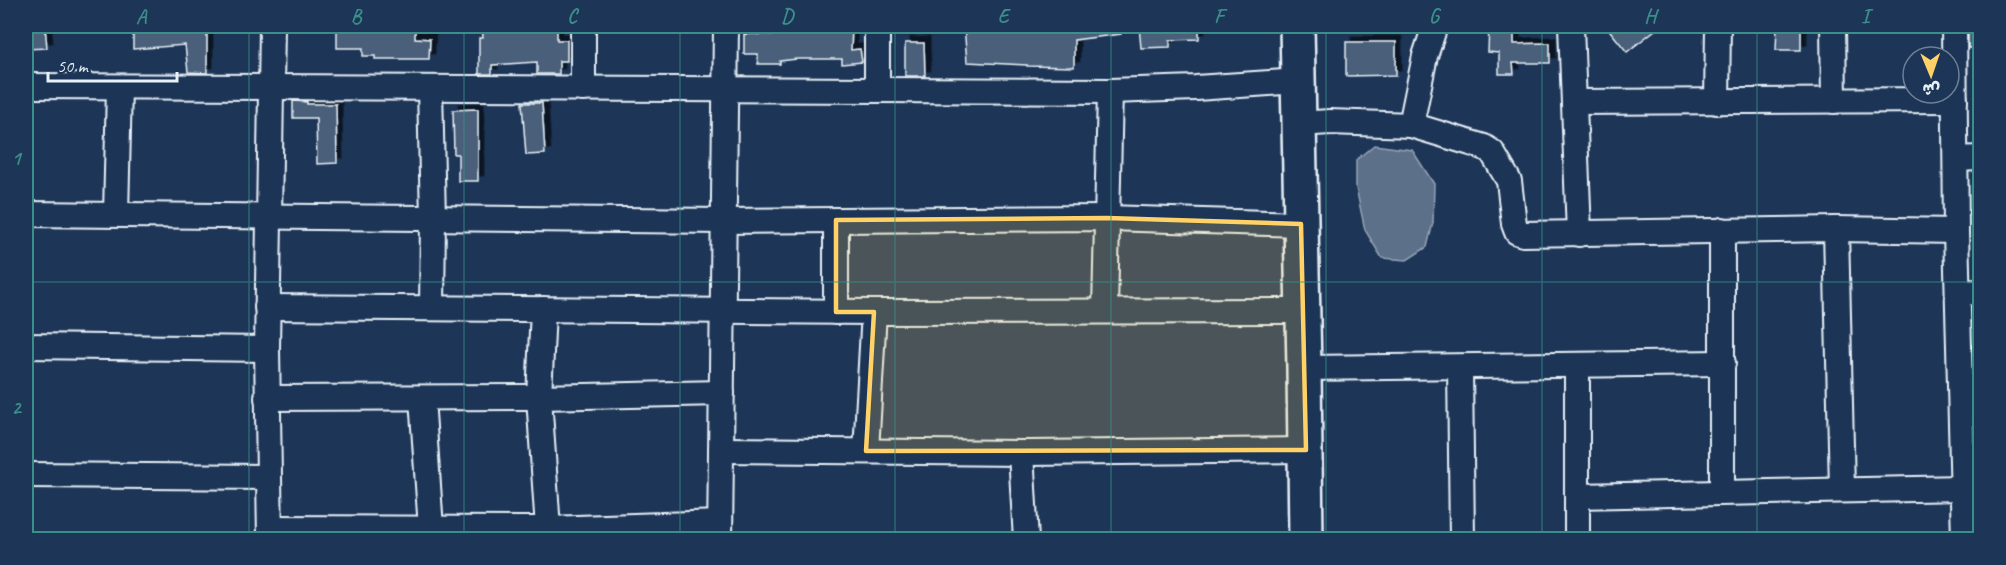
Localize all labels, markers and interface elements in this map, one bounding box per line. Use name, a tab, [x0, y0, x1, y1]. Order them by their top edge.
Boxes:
text: A	[136, 4, 148, 29]
text: B	[351, 4, 363, 29]
text: C	[567, 4, 579, 29]
text: D	[781, 4, 795, 29]
text: E	[998, 4, 1012, 29]
text: F	[1214, 4, 1228, 29]
text: G	[1429, 4, 1442, 29]
text: H	[1644, 4, 1659, 29]
text: I	[1861, 4, 1874, 29]
scale bar	[48, 45, 177, 83]
north arrow	[1901, 45, 1961, 105]
text: 50 m	[57, 55, 90, 77]
text: ش	[1922, 79, 1941, 99]
text: 1	[12, 146, 23, 171]
text: 2	[12, 395, 23, 420]

